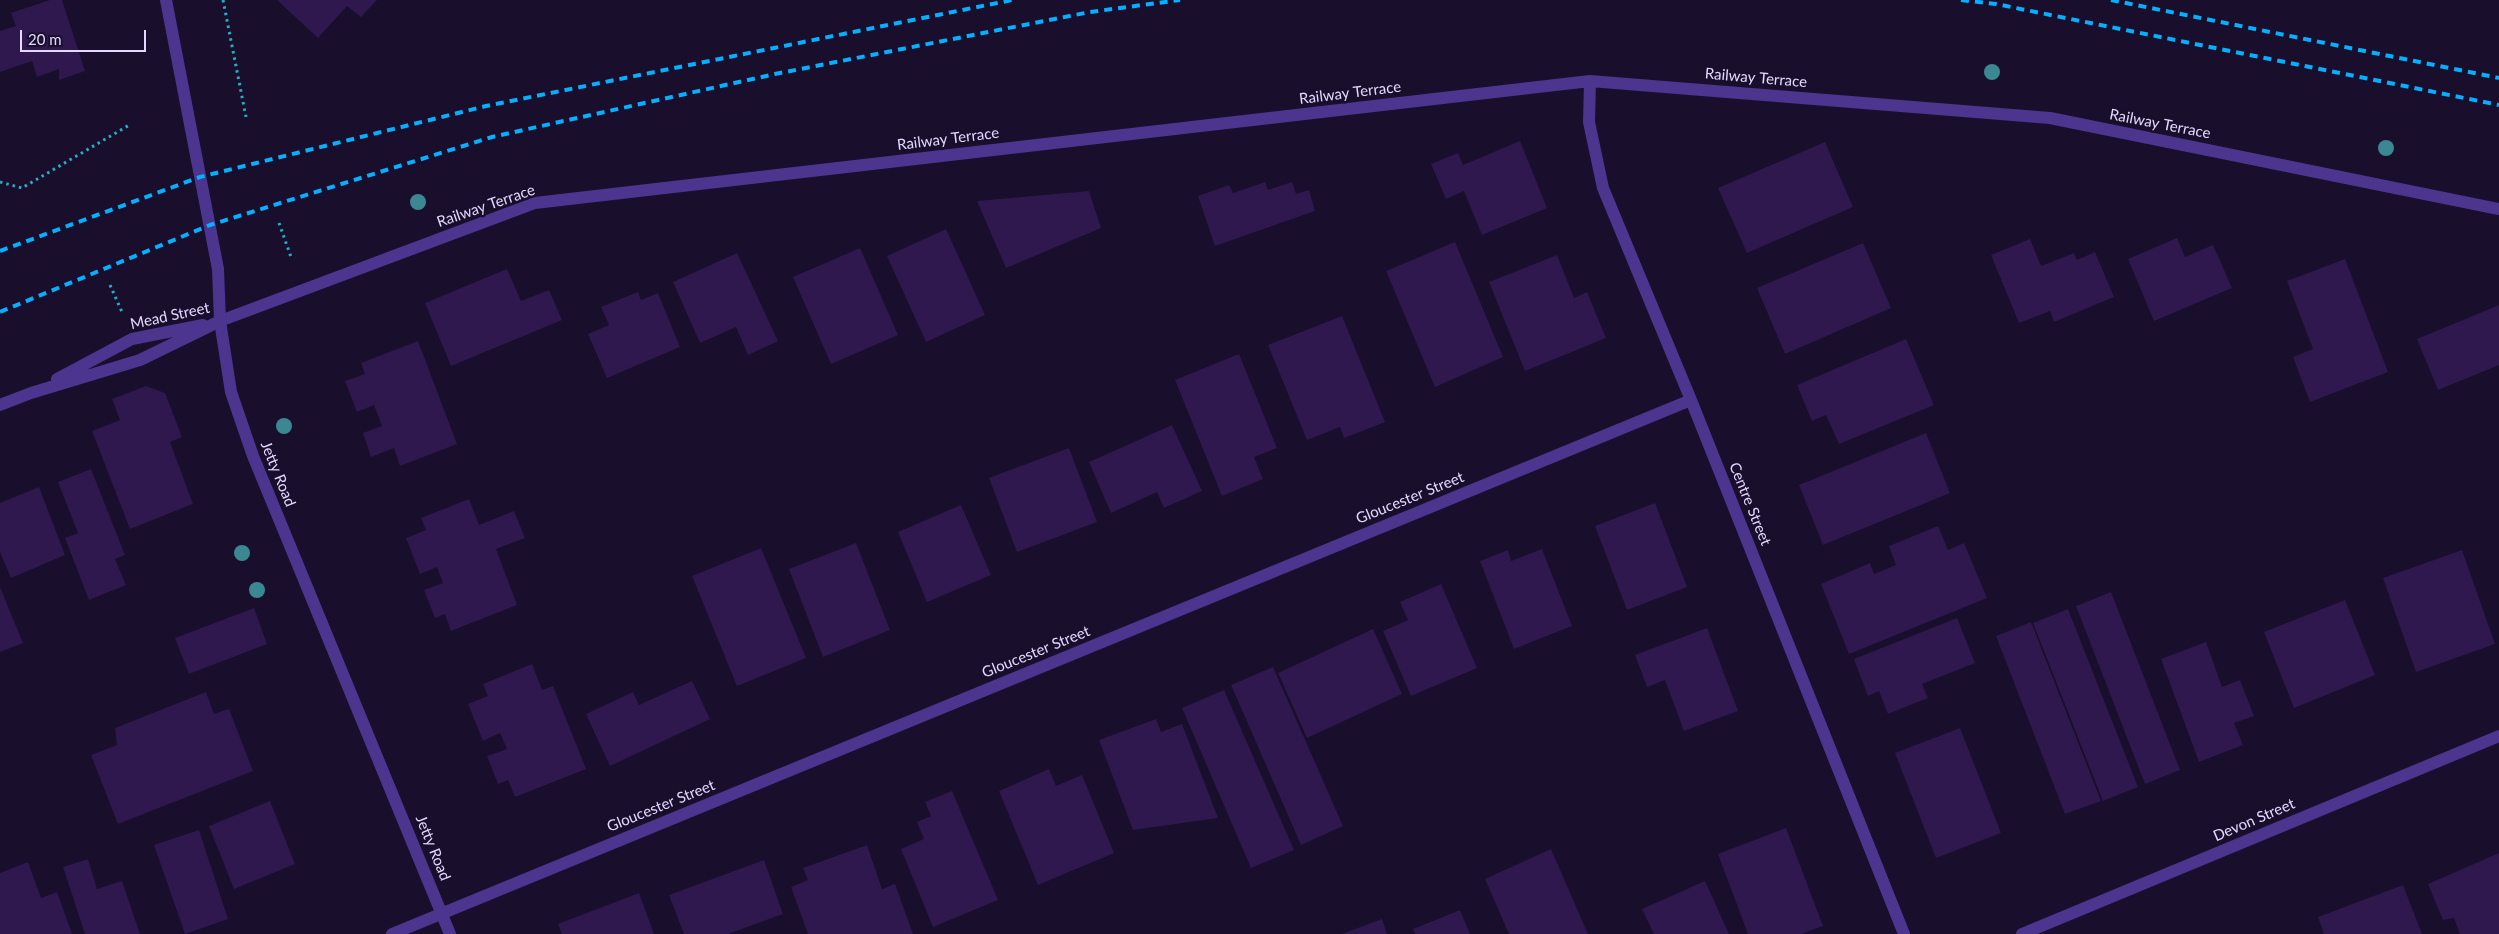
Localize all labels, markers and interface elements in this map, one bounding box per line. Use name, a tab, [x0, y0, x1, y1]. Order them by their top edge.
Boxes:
scale bar	[22, 20, 149, 52]
text: 20 m	[28, 30, 62, 48]
street label: Railway Terrace	[1704, 65, 1808, 91]
street label: Railway Terrace	[1298, 78, 1402, 108]
street label: Railway Terrace	[2108, 105, 2212, 143]
street label: Railway Terrace	[896, 124, 1000, 154]
street label: Railway Terrace	[435, 181, 537, 231]
street label: Mead Street	[129, 299, 211, 333]
street label: Jetty Road	[257, 439, 299, 509]
street label: Centre Street	[1725, 460, 1775, 548]
street label: Gloucester Street	[1353, 468, 1467, 528]
street label: Gloucester Street	[979, 622, 1093, 682]
street label: Gloucester Street	[604, 776, 718, 836]
street label: Devon Street	[2211, 795, 2297, 845]
street label: Jetty Road	[412, 813, 454, 883]

